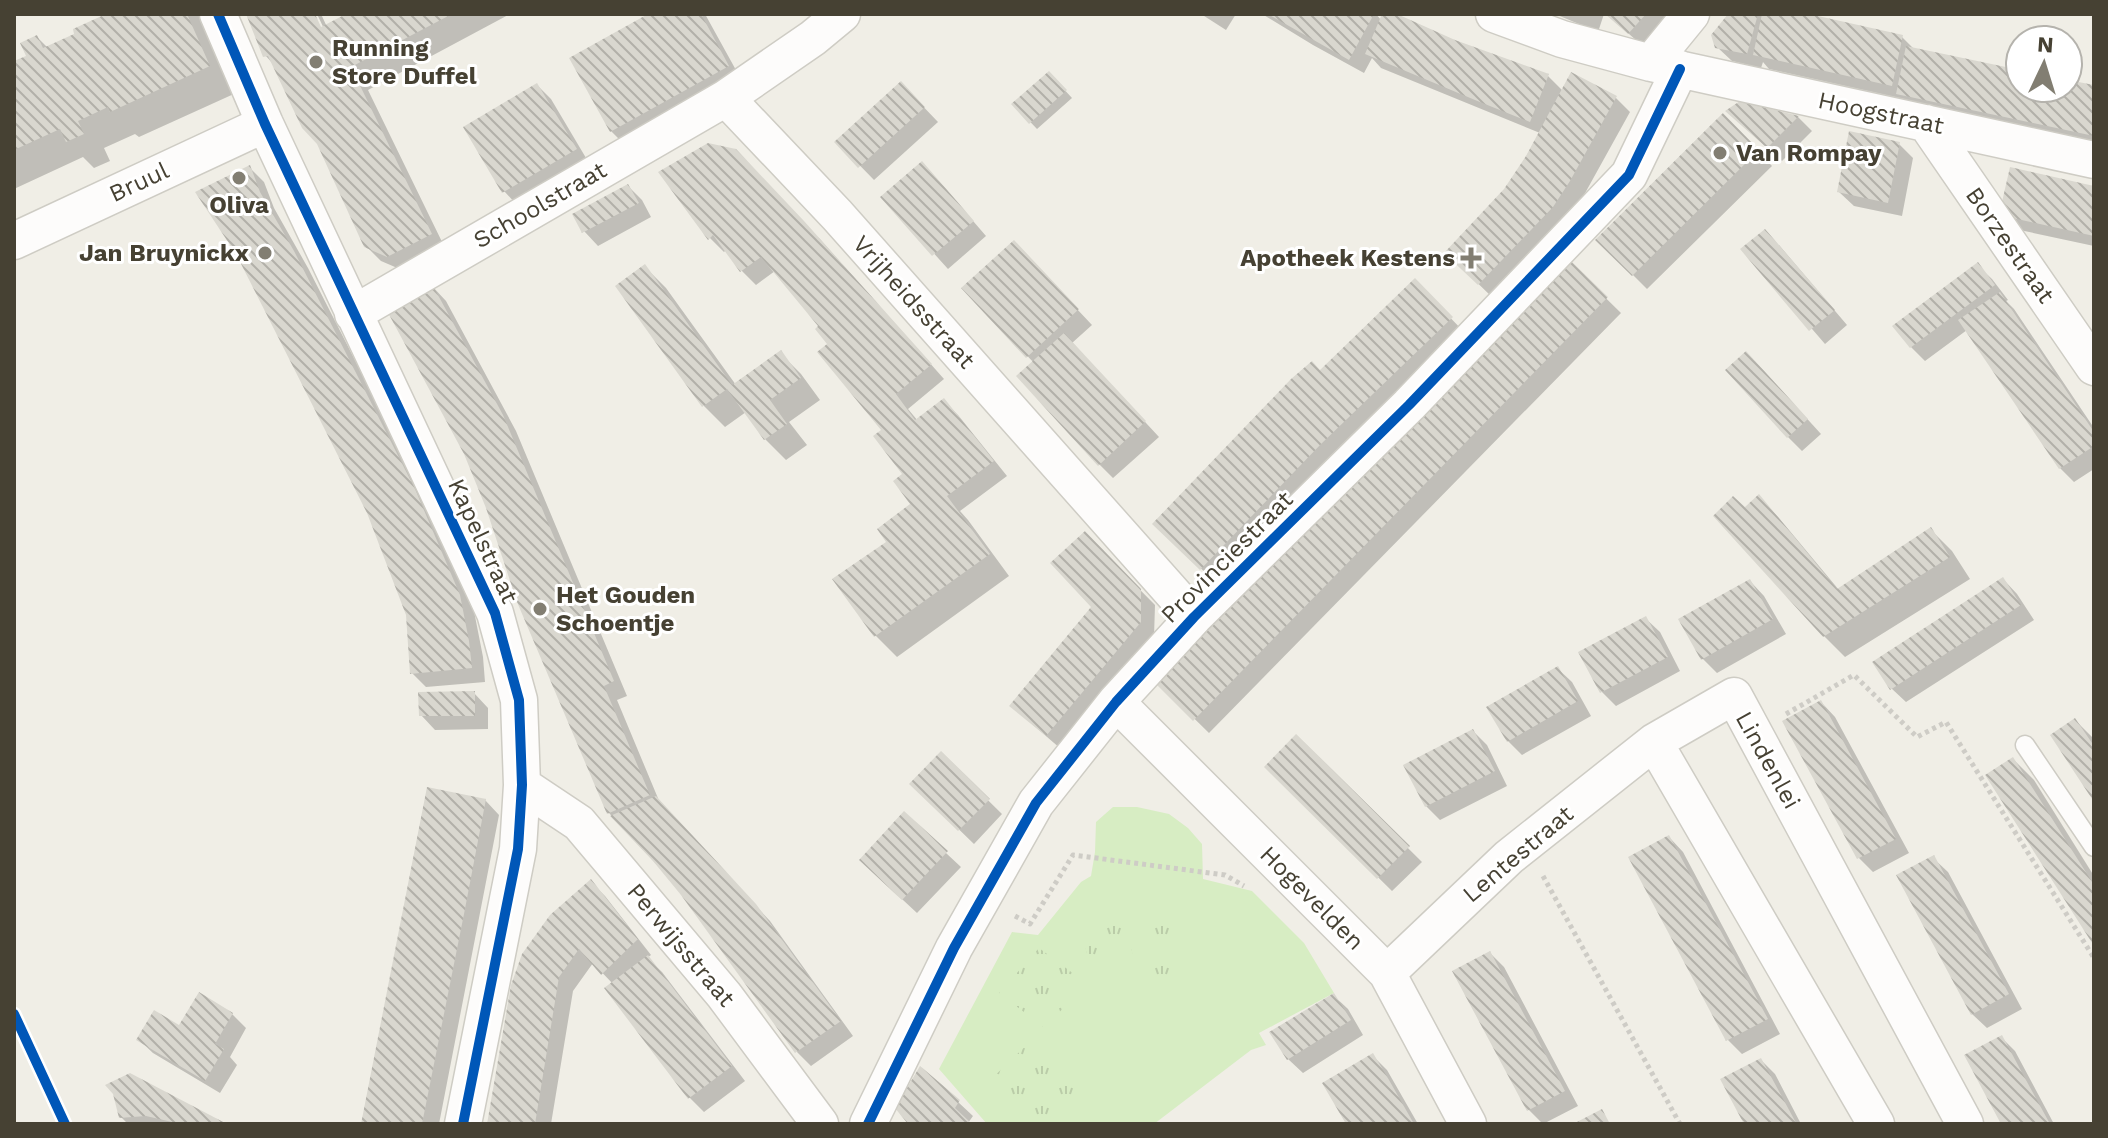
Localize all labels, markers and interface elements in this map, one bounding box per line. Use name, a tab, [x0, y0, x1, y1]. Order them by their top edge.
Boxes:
north arrow	[2004, 24, 2084, 104]
text: N	[2036, 32, 2054, 58]
place label: Running Store Duffel	[332, 34, 477, 90]
marker: Running Store Duffel	[307, 53, 325, 71]
street label: Hoogstraat	[1816, 86, 1946, 140]
place label: Van Rompay	[1736, 139, 1882, 167]
marker: Van Rompay	[1711, 144, 1729, 162]
street label: Bruul	[105, 156, 174, 208]
street label: Schoolstraat	[469, 156, 611, 254]
marker: Oliva	[230, 169, 248, 187]
street label: Borzestraat	[1960, 182, 2060, 308]
place label: Oliva	[209, 191, 269, 219]
street label: Vrijheidsstraat	[847, 230, 981, 374]
place label: Jan Bruynickx	[79, 239, 249, 267]
marker: Jan Bruynickx	[256, 244, 274, 262]
place label: Apotheek Kestens	[1240, 244, 1455, 272]
marker: Apotheek Kestens	[1462, 249, 1480, 267]
street label: Kapelstraat	[442, 474, 524, 608]
street label: Provinciestraat	[1155, 485, 1299, 629]
place label: Het Gouden Schoentje	[556, 581, 695, 637]
marker: Het Gouden Schoentje	[531, 600, 549, 618]
street label: Lindenlei	[1730, 706, 1806, 814]
street label: Lentestraat	[1457, 800, 1579, 908]
street label: Hogevelden	[1254, 840, 1370, 956]
street label: Perwijsstraat	[621, 878, 741, 1012]

